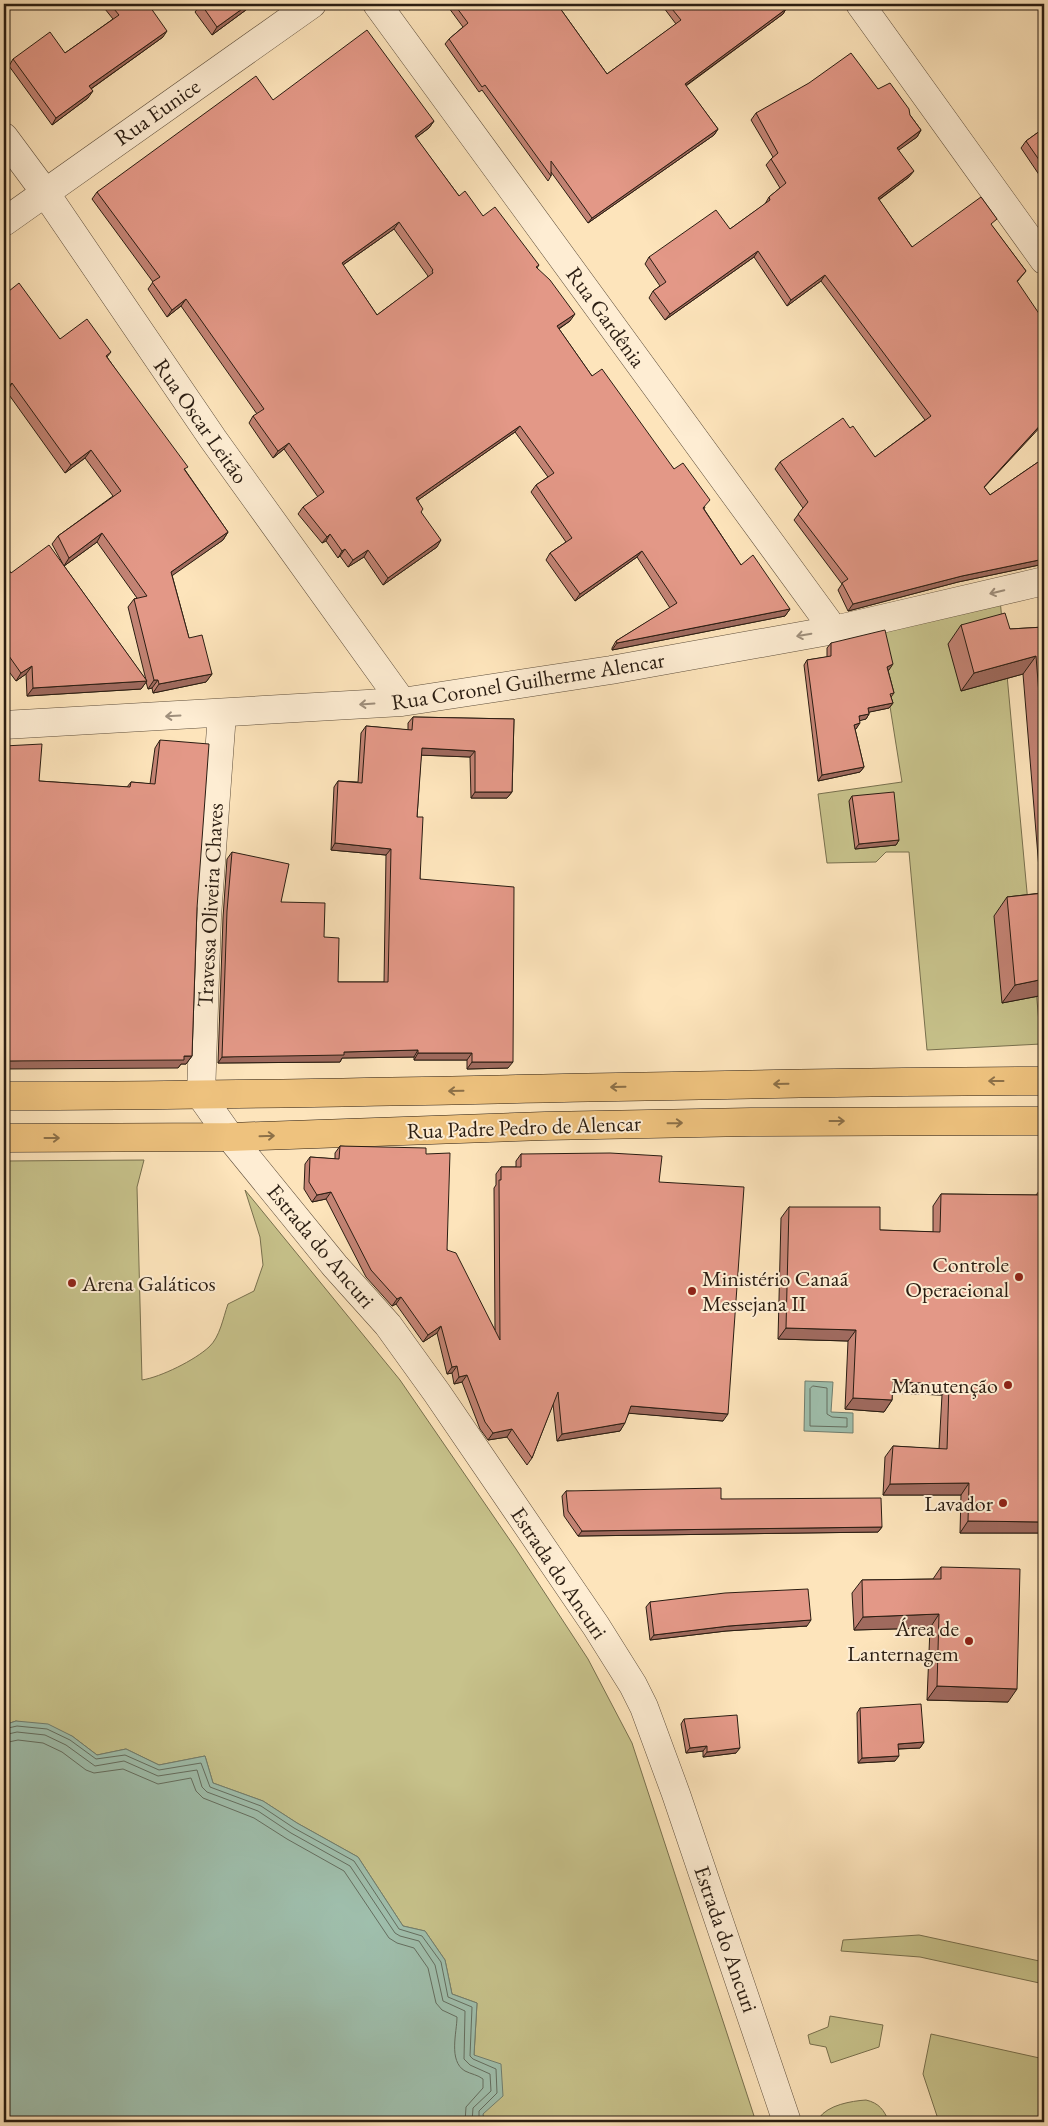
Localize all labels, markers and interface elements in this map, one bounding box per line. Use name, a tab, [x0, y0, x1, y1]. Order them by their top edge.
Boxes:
street label: Rua Eunice	[108, 72, 206, 152]
street label: Rua Gardênia	[560, 261, 653, 373]
street label: Rua Oscar Leitão	[147, 353, 255, 490]
one-way arrow	[989, 588, 1005, 597]
one-way arrow	[796, 631, 812, 641]
street label: Rua Coronel Guilherme Alencar	[389, 645, 667, 717]
one-way arrow	[359, 700, 375, 709]
one-way arrow	[166, 712, 182, 721]
street label: Travessa Oliveira Chaves	[190, 802, 230, 1008]
one-way arrow	[988, 1076, 1004, 1086]
one-way arrow	[773, 1080, 789, 1089]
one-way arrow	[610, 1083, 626, 1092]
one-way arrow	[448, 1086, 464, 1095]
street label: Rua Padre Pedro de Alencar	[406, 1108, 642, 1146]
one-way arrow	[829, 1116, 845, 1126]
one-way arrow	[667, 1119, 683, 1128]
one-way arrow	[259, 1131, 275, 1140]
one-way arrow	[44, 1133, 60, 1143]
street label: Estrada do Ancuri	[261, 1178, 381, 1314]
place label: Controle Operacional	[905, 1250, 1009, 1304]
place label: Ministério Canaã Messejana II	[702, 1264, 849, 1318]
place label: Arena Galáticos	[81, 1269, 216, 1298]
marker: Controle Operacional	[1013, 1271, 1025, 1283]
marker: Arena Galáticos	[66, 1277, 78, 1289]
marker: Ministério Canaã Messejana II	[686, 1285, 698, 1297]
place label: Manutenção	[891, 1371, 998, 1400]
marker: Manutenção	[1002, 1379, 1014, 1391]
place label: Lavador	[924, 1489, 994, 1518]
marker: Lavador	[997, 1497, 1009, 1509]
street label: Estrada do Ancuri	[504, 1501, 614, 1645]
place label: Área de Lanternagem	[847, 1614, 959, 1668]
marker: Área de Lanternagem	[963, 1635, 975, 1647]
street label: Estrada do Ancuri	[687, 1862, 765, 2016]

